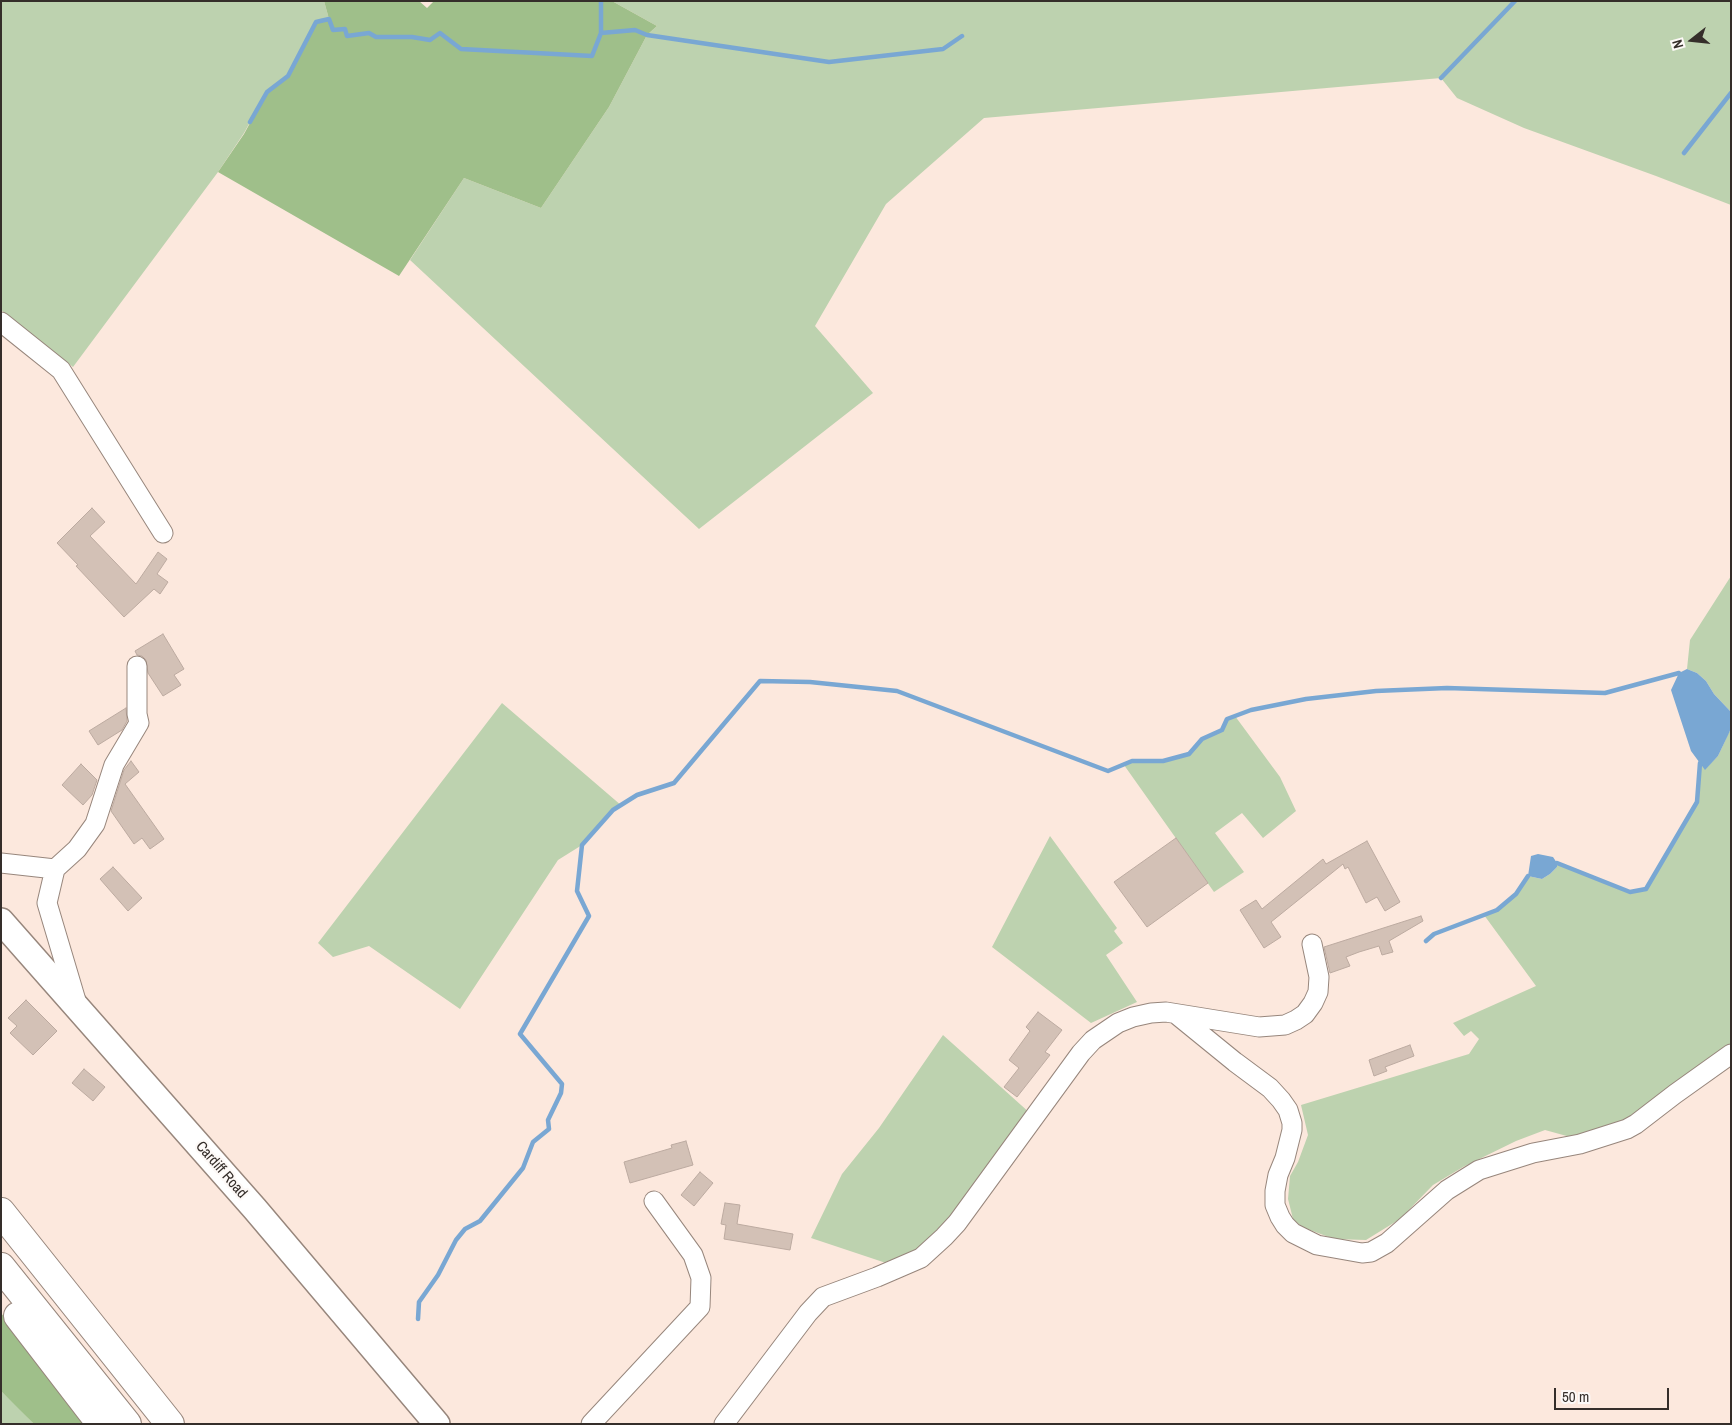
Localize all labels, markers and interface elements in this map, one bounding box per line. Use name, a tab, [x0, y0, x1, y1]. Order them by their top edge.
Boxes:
north arrow	[1667, 15, 1717, 65]
text: N	[1668, 38, 1687, 51]
street label: Cardiff Road	[191, 1138, 251, 1202]
scale bar	[1557, 1378, 1672, 1410]
text: 50 m	[1562, 1386, 1589, 1407]

